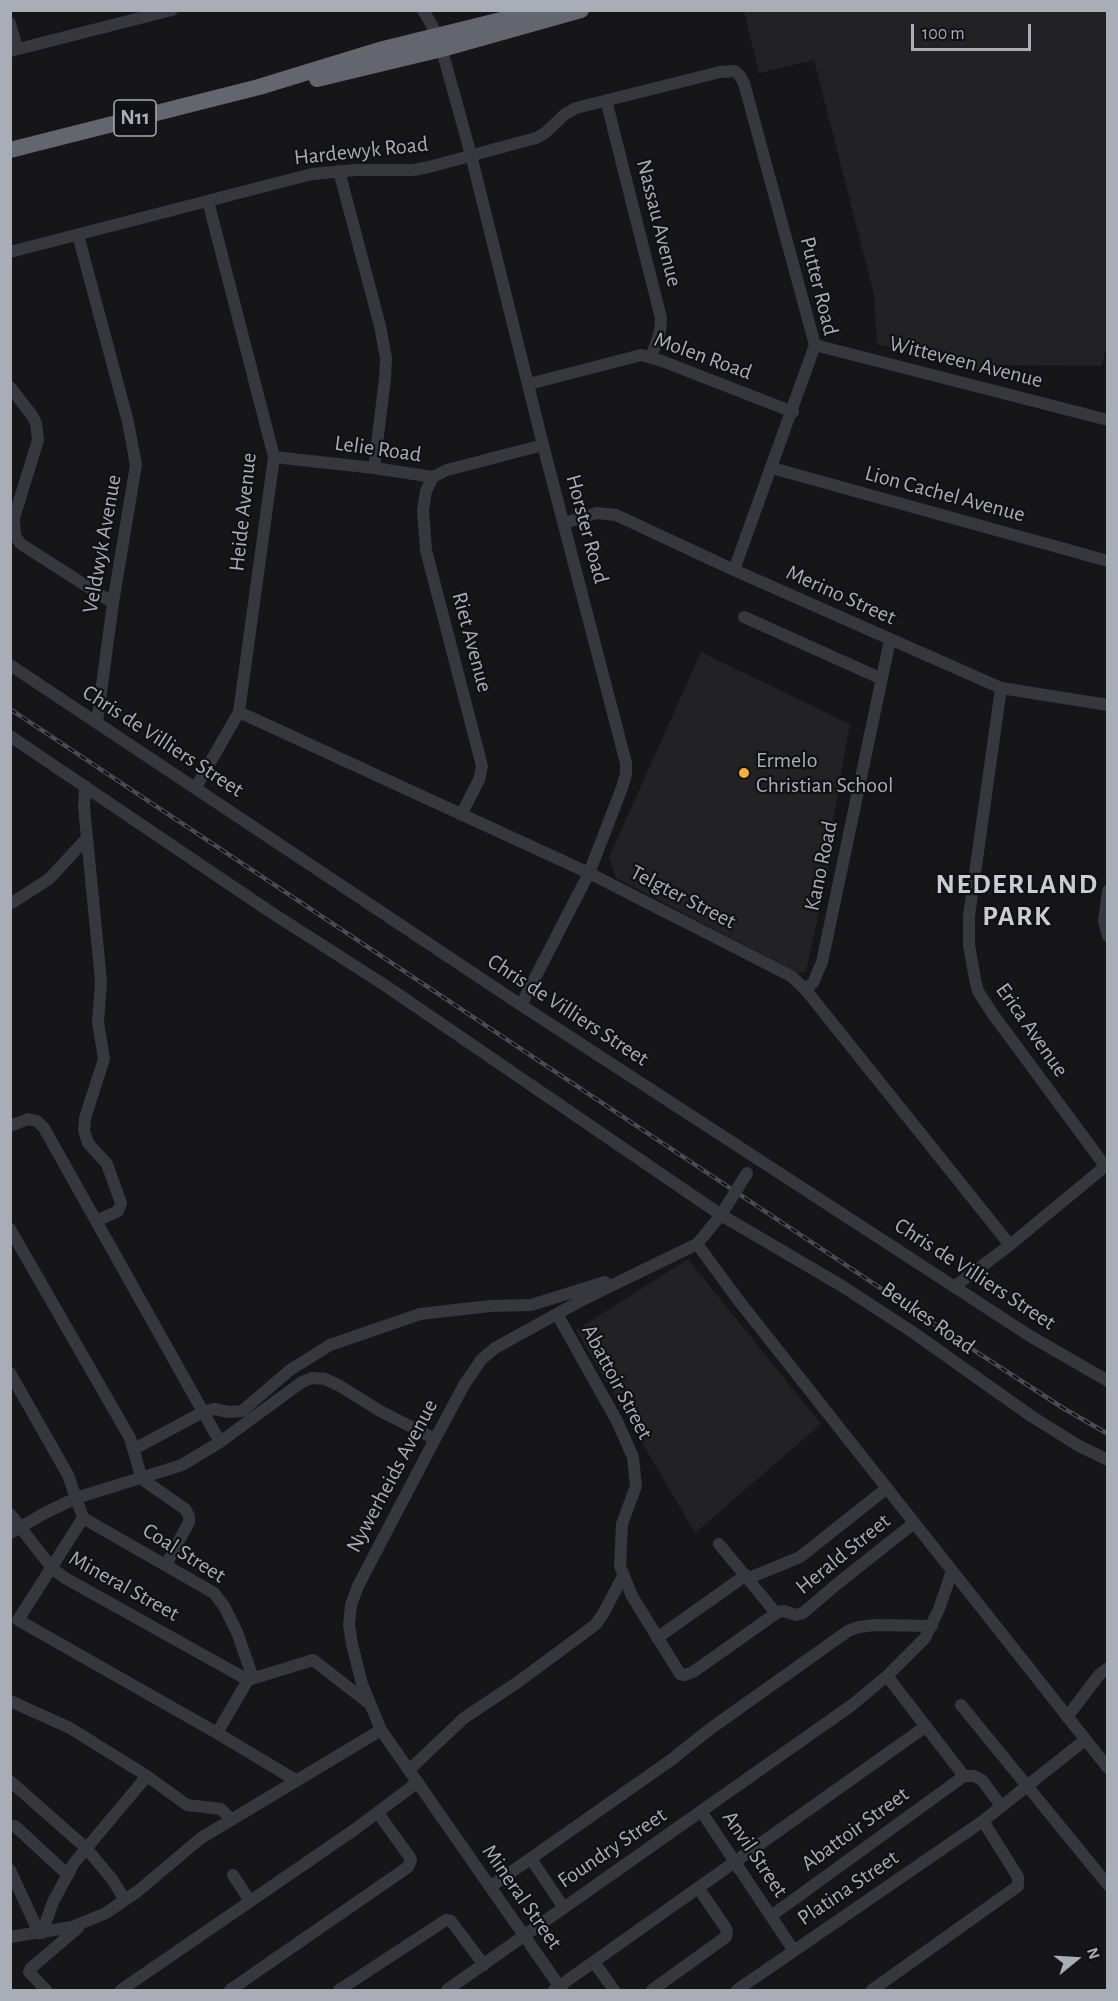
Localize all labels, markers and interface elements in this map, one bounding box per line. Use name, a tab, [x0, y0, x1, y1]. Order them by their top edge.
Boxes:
scale bar	[914, 12, 1034, 50]
text: 100 m	[922, 25, 965, 43]
road number: N11	[114, 100, 156, 136]
street label: Hardewyk Road	[293, 131, 429, 171]
street label: Nassau Avenue	[630, 157, 688, 289]
street label: Putter Road	[794, 234, 844, 338]
street label: Molen Road	[651, 326, 755, 386]
street label: Witteveen Avenue	[887, 330, 1045, 394]
street label: Lelie Road	[333, 430, 423, 468]
street label: Heide Avenue	[224, 451, 262, 573]
street label: Lion Cachel Avenue	[862, 460, 1028, 528]
street label: Horster Road	[560, 472, 614, 586]
street label: Veldwyk Avenue	[77, 473, 127, 615]
street label: Merino Street	[782, 559, 900, 631]
street label: Riet Avenue	[446, 589, 498, 695]
street label: Chris de Villiers Street	[77, 679, 249, 803]
place label: Ermelo Christian School	[756, 747, 893, 798]
marker: Ermelo Christian School	[737, 766, 751, 780]
street label: Kano Road	[799, 819, 843, 913]
street label: Telgter Street	[626, 859, 740, 935]
district label: NEDERLAND PARK	[935, 868, 1099, 934]
street label: Chris de Villiers Street	[482, 948, 654, 1072]
street label: Erica Avenue	[990, 978, 1074, 1082]
street label: Chris de Villiers Street	[889, 1212, 1061, 1336]
street label: Beukes Road	[876, 1276, 980, 1360]
street label: Abattoir Street	[576, 1320, 658, 1444]
street label: Nywerheids Avenue	[341, 1395, 443, 1557]
street label: Herald Street	[790, 1508, 896, 1600]
street label: Coal Street	[138, 1517, 230, 1589]
street label: Mineral Street	[64, 1545, 184, 1627]
street label: Abattoir Street	[796, 1781, 914, 1877]
street label: Foundry Street	[553, 1802, 671, 1894]
street label: Anvil Street	[716, 1806, 794, 1902]
street label: Mineral Street	[476, 1839, 568, 1955]
street label: Platina Street	[792, 1845, 904, 1931]
north arrow	[1046, 1929, 1106, 1989]
text: N	[1084, 1946, 1102, 1961]

